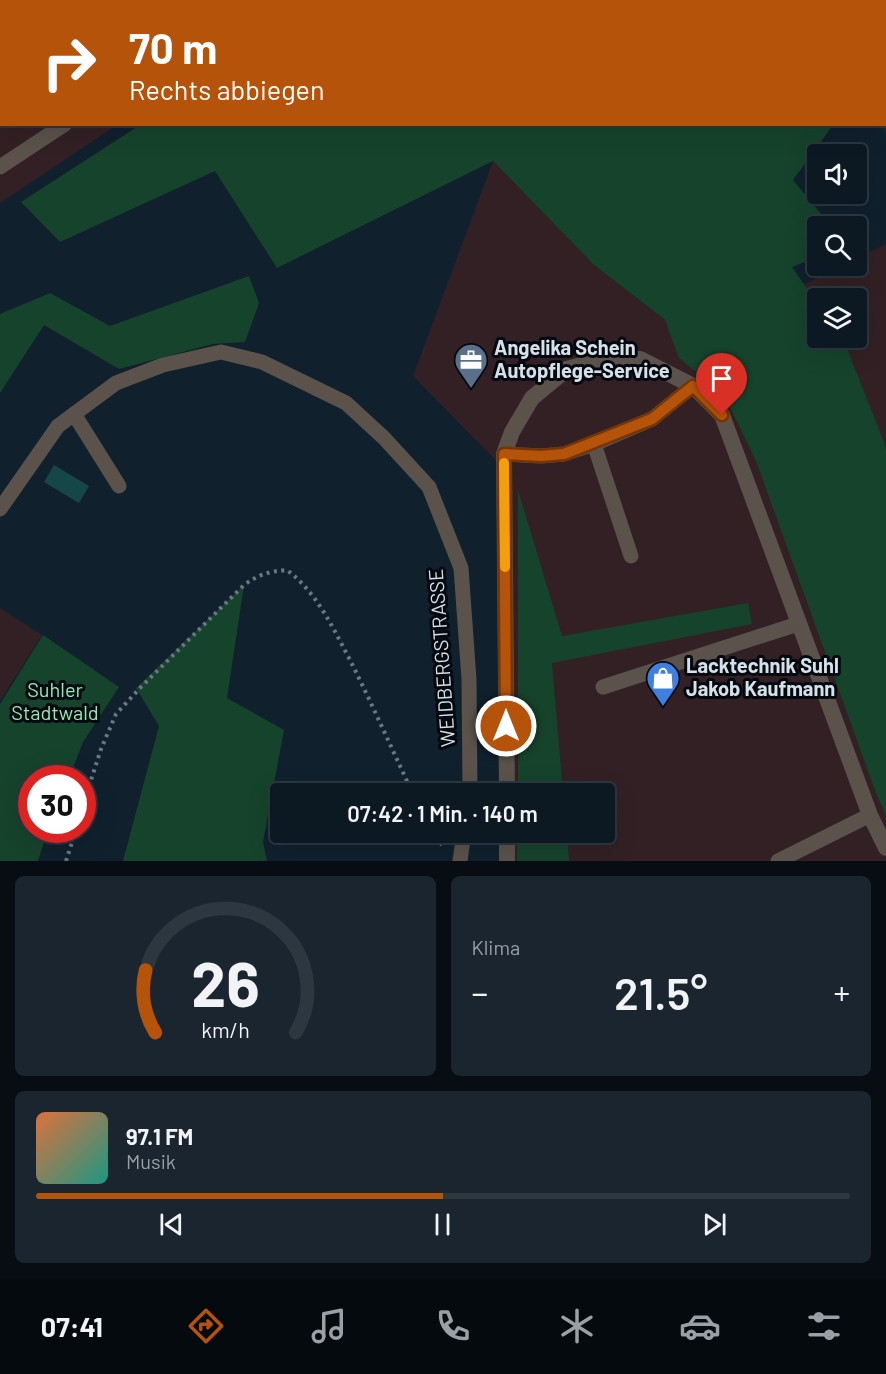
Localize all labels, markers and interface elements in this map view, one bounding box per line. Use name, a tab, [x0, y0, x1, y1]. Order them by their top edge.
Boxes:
text: 70 m	[129, 22, 217, 72]
icon: right	[30, 24, 108, 102]
text: Rechts abbiegen	[129, 73, 325, 105]
map controls	[807, 144, 867, 348]
button: sound	[807, 144, 867, 204]
button: search	[807, 216, 867, 276]
button: layers	[807, 288, 867, 348]
place label: Angelika Schein Autopflege-Service	[494, 335, 670, 382]
office icon: Angelika Schein Autopflege-Service	[453, 342, 489, 389]
pin	[696, 353, 747, 415]
icon: arrive	[705, 362, 738, 395]
street label: WEIDBERGSTRASSE	[423, 568, 459, 748]
place label: Lacktechnik Suhl Jakob Kaufmann	[686, 653, 839, 700]
shop icon: Lacktechnik Suhl Jakob Kaufmann	[645, 660, 681, 707]
park label: Suhler Stadtwald	[11, 677, 99, 724]
position arrow	[474, 694, 538, 758]
speed limit sign: 30	[18, 765, 96, 843]
text: 07:42 · 1 Min. · 140 m	[347, 800, 538, 826]
text: Klima	[472, 935, 520, 959]
text: 26	[191, 945, 259, 1019]
text: 21.5°	[614, 965, 707, 1019]
text: −	[472, 972, 488, 1012]
text: +	[833, 972, 850, 1012]
text: km/h	[201, 1017, 250, 1042]
text: 97.1 FM	[126, 1123, 193, 1149]
text: Musik	[126, 1149, 176, 1173]
icon: previous	[155, 1208, 188, 1241]
icon: pause	[426, 1208, 459, 1241]
icon: next	[698, 1208, 731, 1241]
icon: directions	[185, 1305, 227, 1347]
icon: music	[308, 1305, 350, 1347]
icon: phone	[432, 1305, 474, 1347]
icon: climate	[556, 1305, 598, 1347]
icon: car	[679, 1305, 721, 1347]
icon: filters	[803, 1305, 845, 1347]
text: 07:41	[41, 1310, 103, 1342]

